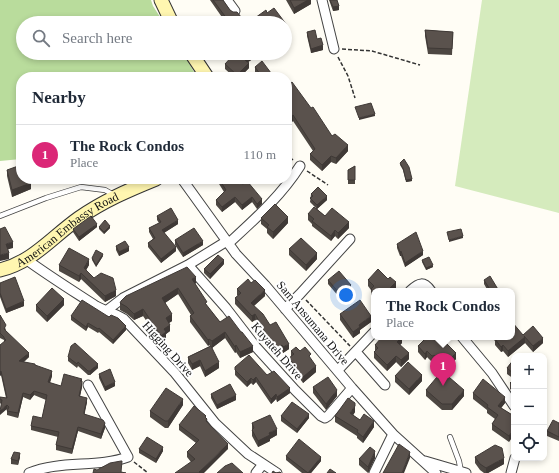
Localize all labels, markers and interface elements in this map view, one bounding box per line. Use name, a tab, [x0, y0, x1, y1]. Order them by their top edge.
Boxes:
search box	[16, 16, 292, 60]
icon: search	[30, 27, 52, 49]
text: Search here	[62, 30, 132, 46]
text: Nearby	[32, 88, 86, 107]
text: The Rock Condos	[70, 138, 184, 154]
text: 1	[42, 147, 48, 162]
text: 110 m	[244, 147, 276, 162]
text: Place	[70, 155, 98, 170]
street label: American Embassy Road	[14, 189, 121, 270]
street label: Sam Ansumana Drive	[274, 278, 352, 368]
your location	[336, 285, 356, 305]
popup	[371, 288, 515, 340]
text: The Rock Condos	[386, 298, 500, 314]
text: Place	[386, 315, 414, 330]
street label: Higging Drive	[139, 318, 197, 380]
street label: Kuyateh Drive	[248, 320, 306, 382]
pin: 1	[430, 353, 456, 386]
map controls	[511, 353, 547, 461]
button: +	[511, 353, 547, 389]
button: −	[511, 389, 547, 425]
button: locate	[511, 425, 547, 461]

